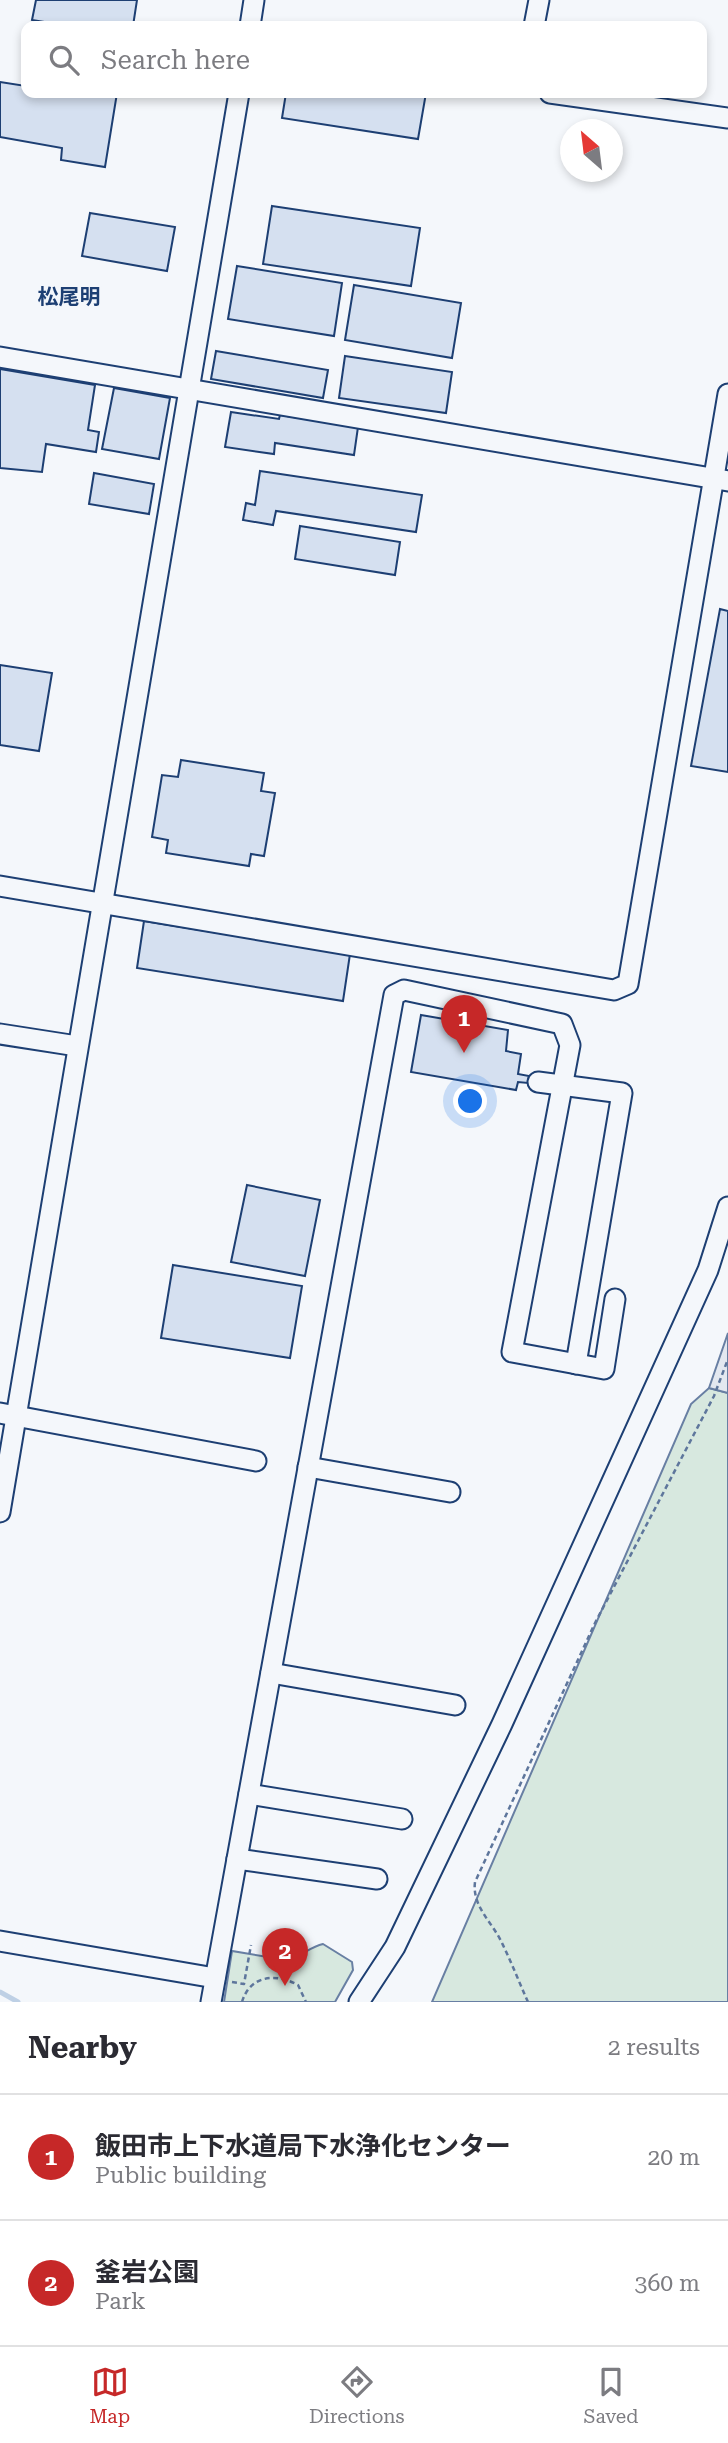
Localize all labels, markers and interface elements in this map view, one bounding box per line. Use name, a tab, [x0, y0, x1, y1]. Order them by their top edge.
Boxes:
search box	[21, 21, 707, 98]
icon: search	[45, 41, 83, 79]
text: Search here	[101, 45, 250, 75]
north arrow	[560, 119, 623, 182]
district label: 松尾明	[38, 285, 101, 309]
pin: 1	[441, 995, 487, 1053]
your location	[453, 1084, 487, 1118]
pin: 2	[262, 1928, 308, 1986]
text: Nearby	[28, 2030, 137, 2065]
text: 2 results	[608, 2034, 700, 2061]
text: 飯田市上下水道局下水浄化センター	[95, 2131, 511, 2161]
text: 1	[45, 2144, 57, 2171]
text: 20 m	[647, 2144, 700, 2171]
text: Public building	[95, 2162, 266, 2189]
text: 釜岩公園	[95, 2257, 199, 2287]
text: 2	[45, 2270, 57, 2297]
text: 360 m	[635, 2270, 700, 2297]
text: Park	[95, 2288, 146, 2315]
tab: Map	[89, 2363, 130, 2428]
tab: Directions	[309, 2363, 405, 2428]
tab: Saved	[583, 2363, 639, 2428]

